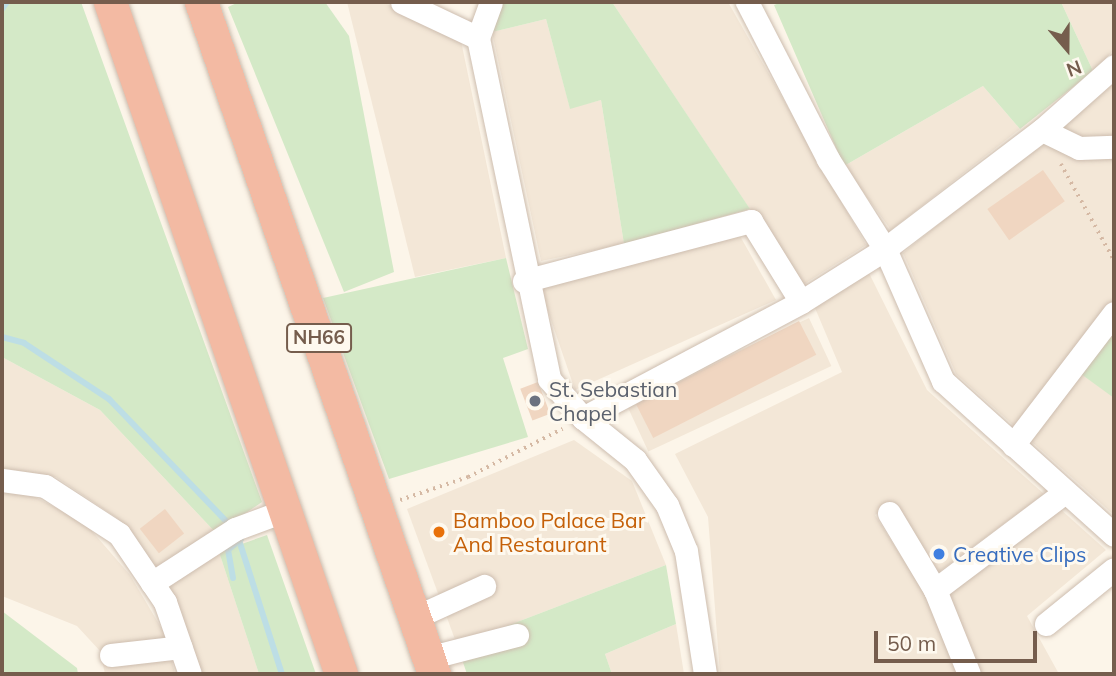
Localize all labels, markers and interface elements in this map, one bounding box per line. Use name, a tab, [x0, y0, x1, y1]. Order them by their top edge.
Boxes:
north arrow	[1032, 14, 1102, 84]
text: N	[1063, 55, 1085, 82]
road number: NH66	[286, 322, 352, 354]
place label: St. Sebastian Chapel	[549, 376, 677, 426]
marker: St. Sebastian Chapel	[527, 393, 543, 409]
place label: Bamboo Palace Bar And Restaurant	[453, 507, 645, 557]
marker: Bamboo Palace Bar And Restaurant	[431, 524, 447, 540]
place label: Creative Clips	[953, 541, 1087, 567]
marker: Creative Clips	[931, 546, 947, 562]
scale bar	[878, 616, 1041, 660]
text: 50 m	[887, 630, 936, 656]

